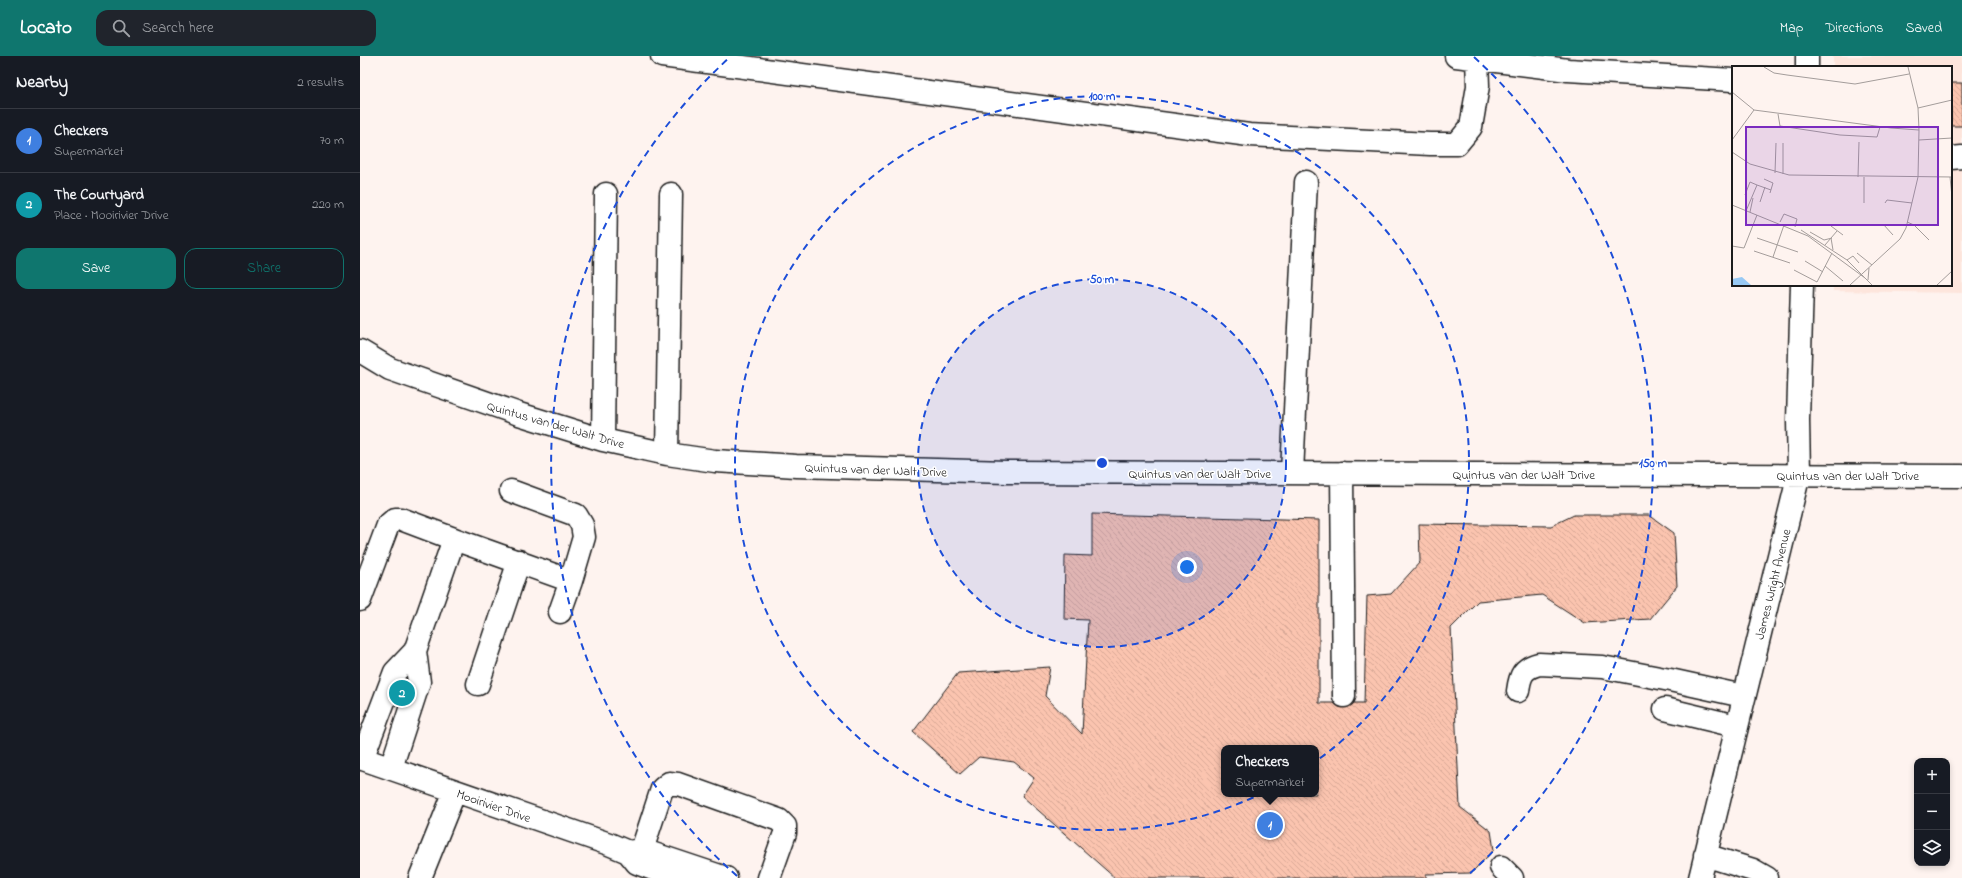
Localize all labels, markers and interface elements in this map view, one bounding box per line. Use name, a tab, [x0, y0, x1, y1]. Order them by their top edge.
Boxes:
search box	[96, 10, 376, 46]
text: Locato	[20, 15, 72, 42]
icon: search	[110, 17, 132, 39]
text: Search here	[142, 17, 214, 39]
text: Map	[1780, 18, 1803, 39]
text: Directions	[1825, 18, 1883, 39]
text: Saved	[1905, 18, 1942, 39]
inset map	[1732, 66, 1952, 286]
text: Nearby	[16, 70, 68, 95]
text: 2 results	[297, 73, 344, 92]
text: 100 m	[1089, 88, 1116, 106]
text: Checkers	[54, 120, 108, 142]
text: 1	[27, 131, 31, 150]
text: 70 m	[320, 131, 344, 150]
text: Supermarket	[54, 142, 124, 161]
text: The Courtyard	[54, 184, 144, 206]
text: 2	[26, 195, 32, 214]
text: 220 m	[312, 195, 344, 214]
text: Place · Mooirivier Drive	[54, 206, 169, 225]
button: Save	[16, 248, 176, 289]
button: Share	[184, 248, 344, 289]
text: 50 m	[1090, 271, 1115, 289]
street label: Quintus van der Walt Drive	[485, 397, 627, 454]
text: 150 m	[1639, 455, 1668, 473]
centre of rings	[1095, 456, 1109, 470]
street label: Quintus van der Walt Drive	[805, 459, 948, 482]
street label: Quintus van der Walt Drive	[1129, 465, 1271, 484]
street label: Quintus van der Walt Drive	[1453, 466, 1595, 485]
street label: Quintus van der Walt Drive	[1777, 467, 1919, 486]
street label: James Wright Avenue	[1750, 527, 1797, 642]
your location	[1177, 557, 1197, 577]
pin: 2	[389, 678, 415, 708]
popup	[1221, 745, 1319, 797]
text: Checkers	[1235, 751, 1289, 773]
map controls	[1914, 758, 1950, 866]
button: +	[1914, 758, 1950, 794]
text: Supermarket	[1235, 773, 1305, 792]
street label: Mooirivier Drive	[454, 785, 534, 828]
button: −	[1914, 794, 1950, 830]
pin: 1	[1257, 810, 1283, 840]
button: layers	[1914, 830, 1950, 866]

